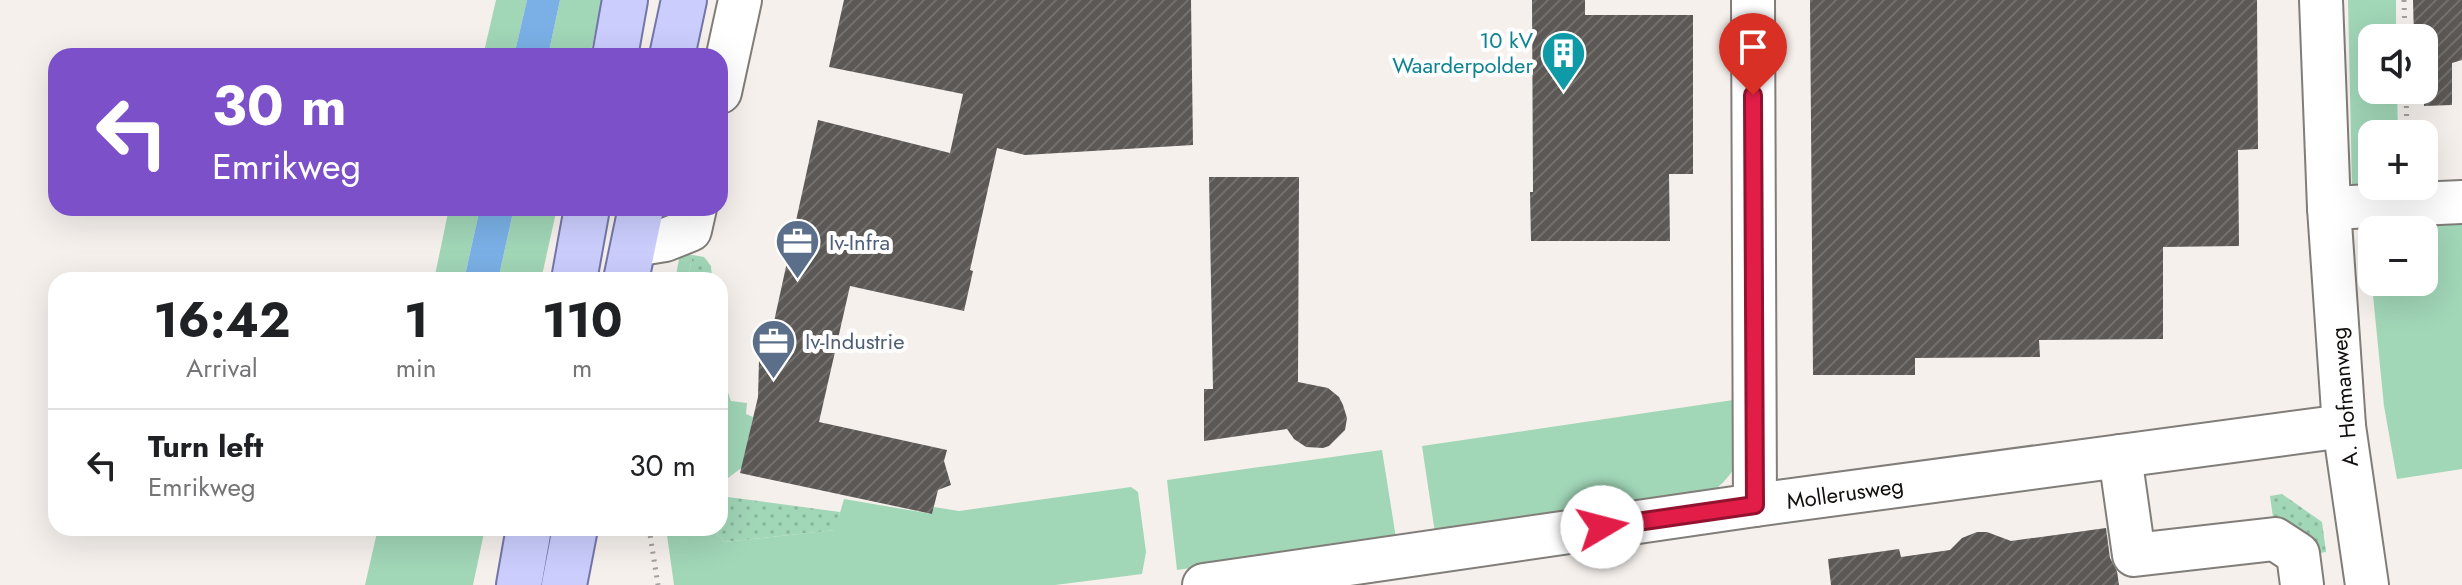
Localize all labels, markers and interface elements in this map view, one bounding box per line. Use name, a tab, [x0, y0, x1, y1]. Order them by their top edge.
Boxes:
pin	[1719, 13, 1787, 95]
place label: 10 kV Waarderpolder	[1392, 24, 1533, 81]
map controls	[2358, 24, 2438, 296]
button: sound	[2358, 24, 2438, 104]
icon: arrive	[1731, 25, 1775, 69]
building icon: 10 kV Waarderpolder	[1540, 29, 1588, 92]
text: 30 m	[212, 65, 347, 146]
icon: left	[80, 80, 184, 184]
button: +	[2358, 120, 2438, 200]
text: Emrikweg	[212, 140, 361, 192]
button: −	[2358, 216, 2438, 296]
office icon: Iv-Infra	[774, 218, 822, 281]
place label: Iv-Infra	[829, 226, 890, 258]
text: 16:42	[153, 286, 290, 355]
text: 1	[404, 286, 428, 355]
text: 110	[542, 286, 623, 355]
office icon: Iv-Industrie	[750, 317, 798, 380]
place label: Iv-Industrie	[805, 325, 904, 357]
street label: A. Hofmanweg	[2322, 326, 2366, 468]
text: Arrival	[186, 349, 258, 387]
text: min	[396, 349, 437, 387]
text: m	[572, 349, 592, 387]
text: Turn left	[148, 425, 263, 468]
icon: left	[80, 443, 124, 487]
text: 30 m	[629, 444, 696, 487]
text: Emrikweg	[148, 468, 256, 506]
street label: Mollerusweg	[1785, 469, 1905, 517]
position arrow	[1560, 485, 1644, 569]

